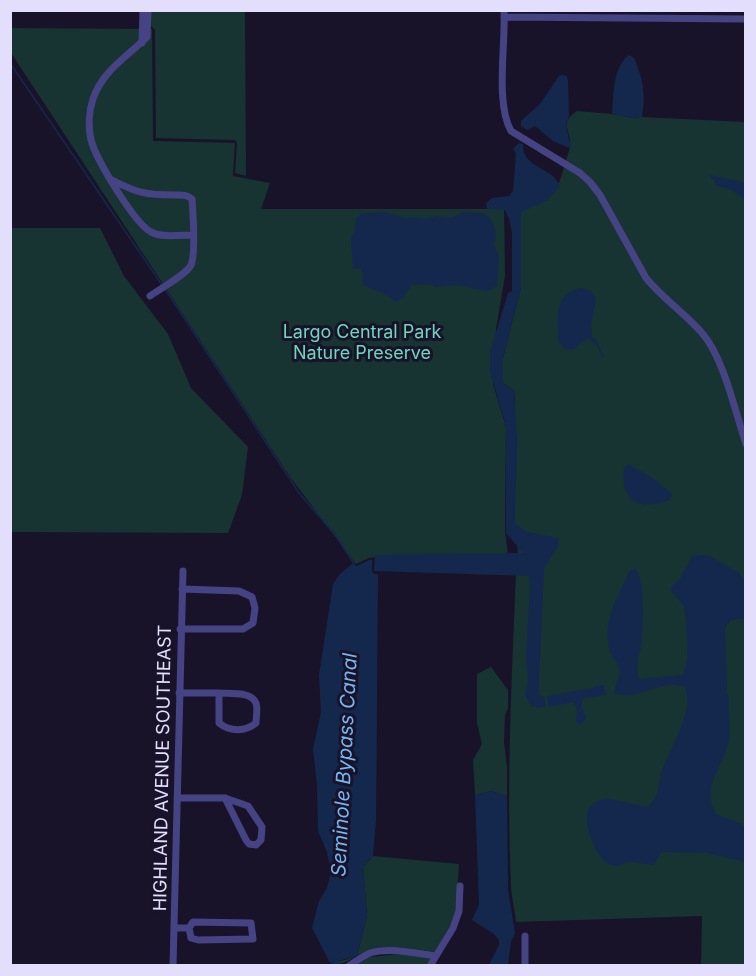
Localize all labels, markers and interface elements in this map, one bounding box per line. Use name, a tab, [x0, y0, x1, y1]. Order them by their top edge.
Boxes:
park label: Largo Central Park Nature Preserve	[283, 322, 441, 364]
street label: HIGHLAND AVENUE SOUTHEAST	[150, 625, 176, 911]
water label: Seminole Bypass Canal	[327, 653, 363, 877]

